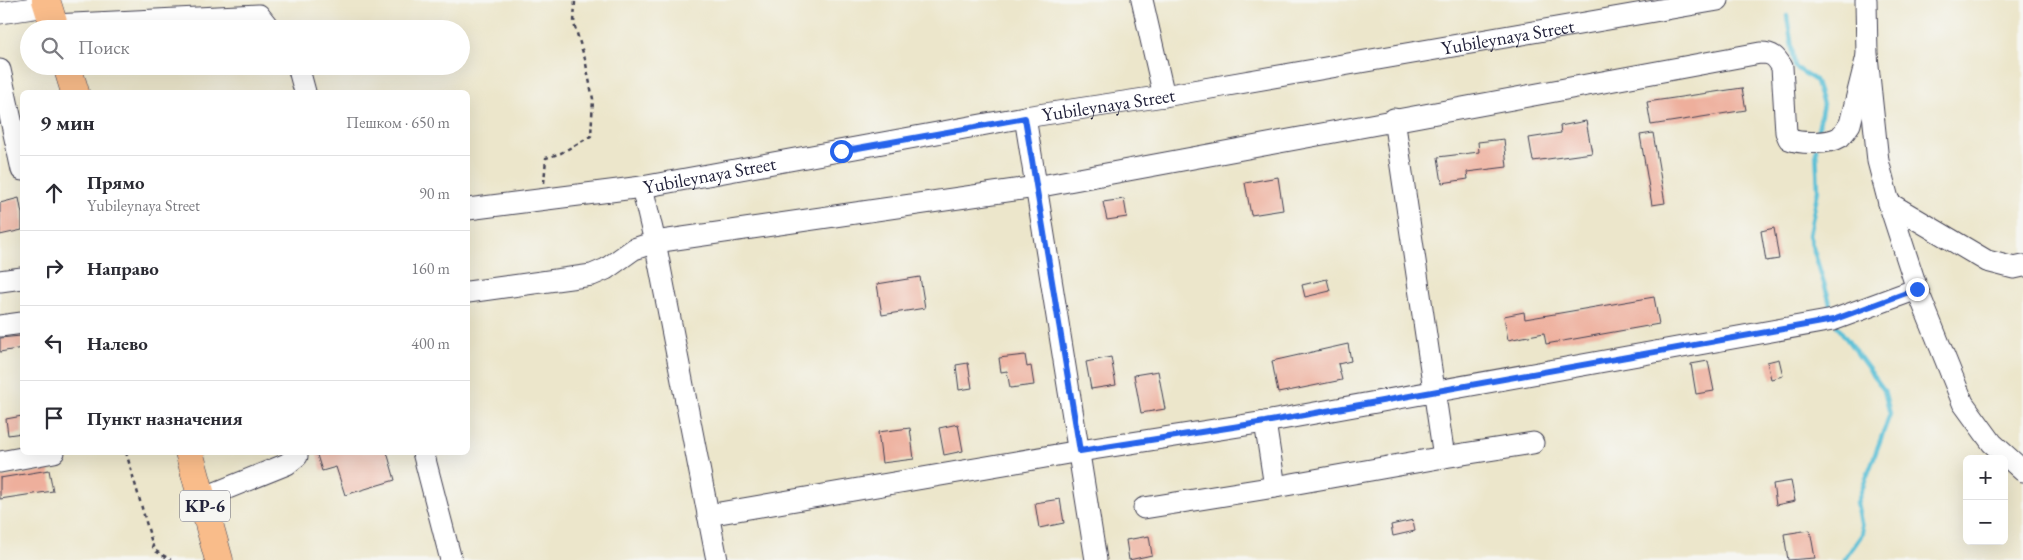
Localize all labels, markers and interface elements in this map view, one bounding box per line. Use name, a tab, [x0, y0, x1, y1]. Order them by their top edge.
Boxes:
street label: Yubileynaya Street	[1439, 13, 1576, 61]
search box	[20, 20, 470, 75]
icon: search	[38, 34, 66, 62]
text: Поиск	[78, 35, 130, 60]
street label: Yubileynaya Street	[1040, 82, 1177, 127]
text: 9 мин	[40, 109, 95, 136]
text: Пешком · 650 m	[346, 112, 450, 133]
route start	[830, 140, 853, 163]
street label: Yubileynaya Street	[641, 151, 778, 200]
text: Прямо	[87, 170, 145, 195]
icon: ahead	[40, 179, 68, 207]
text: 90 m	[419, 183, 450, 204]
text: Yubileynaya Street	[87, 195, 200, 216]
icon: right	[40, 254, 68, 282]
text: Направо	[87, 256, 159, 281]
text: 160 m	[411, 258, 450, 279]
route end	[1906, 278, 1929, 301]
icon: left	[40, 329, 68, 357]
text: Налево	[87, 331, 148, 356]
text: 400 m	[411, 333, 450, 354]
icon: arrive	[40, 404, 68, 432]
text: Пункт назначения	[87, 406, 243, 431]
map controls	[1963, 455, 2008, 545]
button: +	[1963, 455, 2008, 500]
road number: KP-6	[180, 491, 230, 522]
button: −	[1963, 500, 2008, 545]

